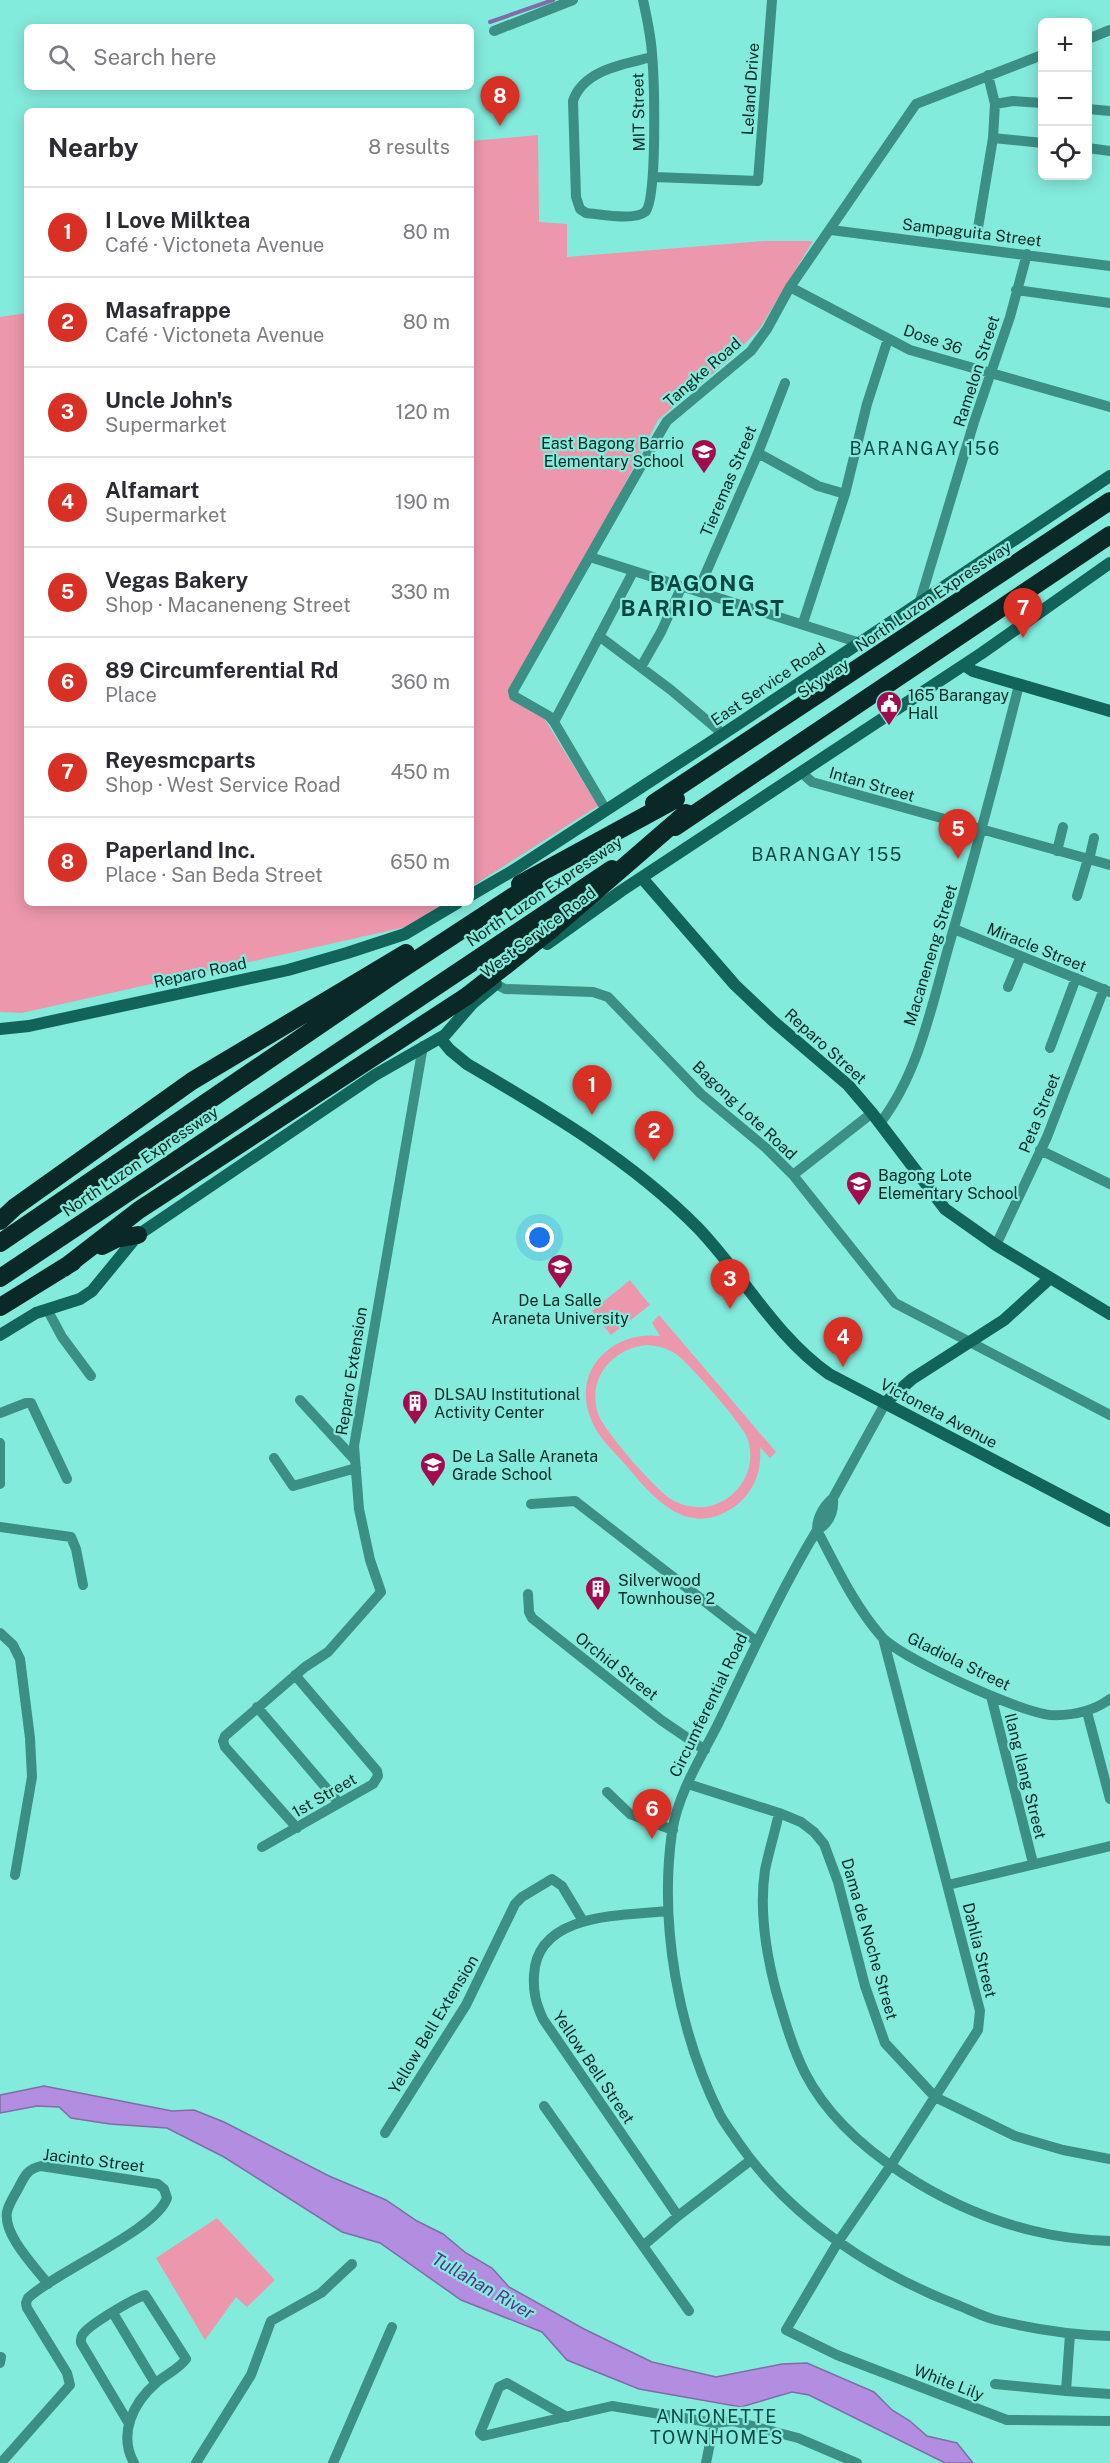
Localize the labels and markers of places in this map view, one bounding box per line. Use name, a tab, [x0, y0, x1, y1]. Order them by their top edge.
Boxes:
pin: 8	[480, 76, 520, 126]
place label: East Bagong Barrio Elementary School	[541, 434, 684, 471]
school or university icon: East Bagong Barrio Elementary School	[689, 437, 719, 475]
pin: 7	[1004, 588, 1042, 638]
place label: 165 Barangay Hall	[908, 686, 1010, 723]
public building icon: 165 Barangay Hall	[874, 689, 904, 727]
pin: 5	[938, 810, 978, 859]
pin: 1	[572, 1066, 612, 1115]
pin: 2	[634, 1112, 674, 1161]
place label: Bagong Lote Elementary School	[878, 1166, 1019, 1203]
school or university icon: Bagong Lote Elementary School	[844, 1169, 874, 1207]
school or university icon: De La Salle Araneta University	[545, 1252, 575, 1290]
pin: 3	[710, 1260, 750, 1309]
place label: De La Salle Araneta University	[491, 1291, 629, 1328]
pin: 4	[824, 1318, 862, 1367]
place label: DLSAU Institutional Activity Center	[434, 1385, 580, 1422]
building icon: DLSAU Institutional Activity Center	[400, 1388, 430, 1426]
place label: De La Salle Araneta Grade School	[452, 1447, 598, 1484]
school or university icon: De La Salle Araneta Grade School	[418, 1450, 448, 1488]
place label: Silverwood Townhouse 2	[618, 1571, 715, 1608]
building icon: Silverwood Townhouse 2	[583, 1574, 613, 1612]
pin: 6	[632, 1790, 672, 1839]

